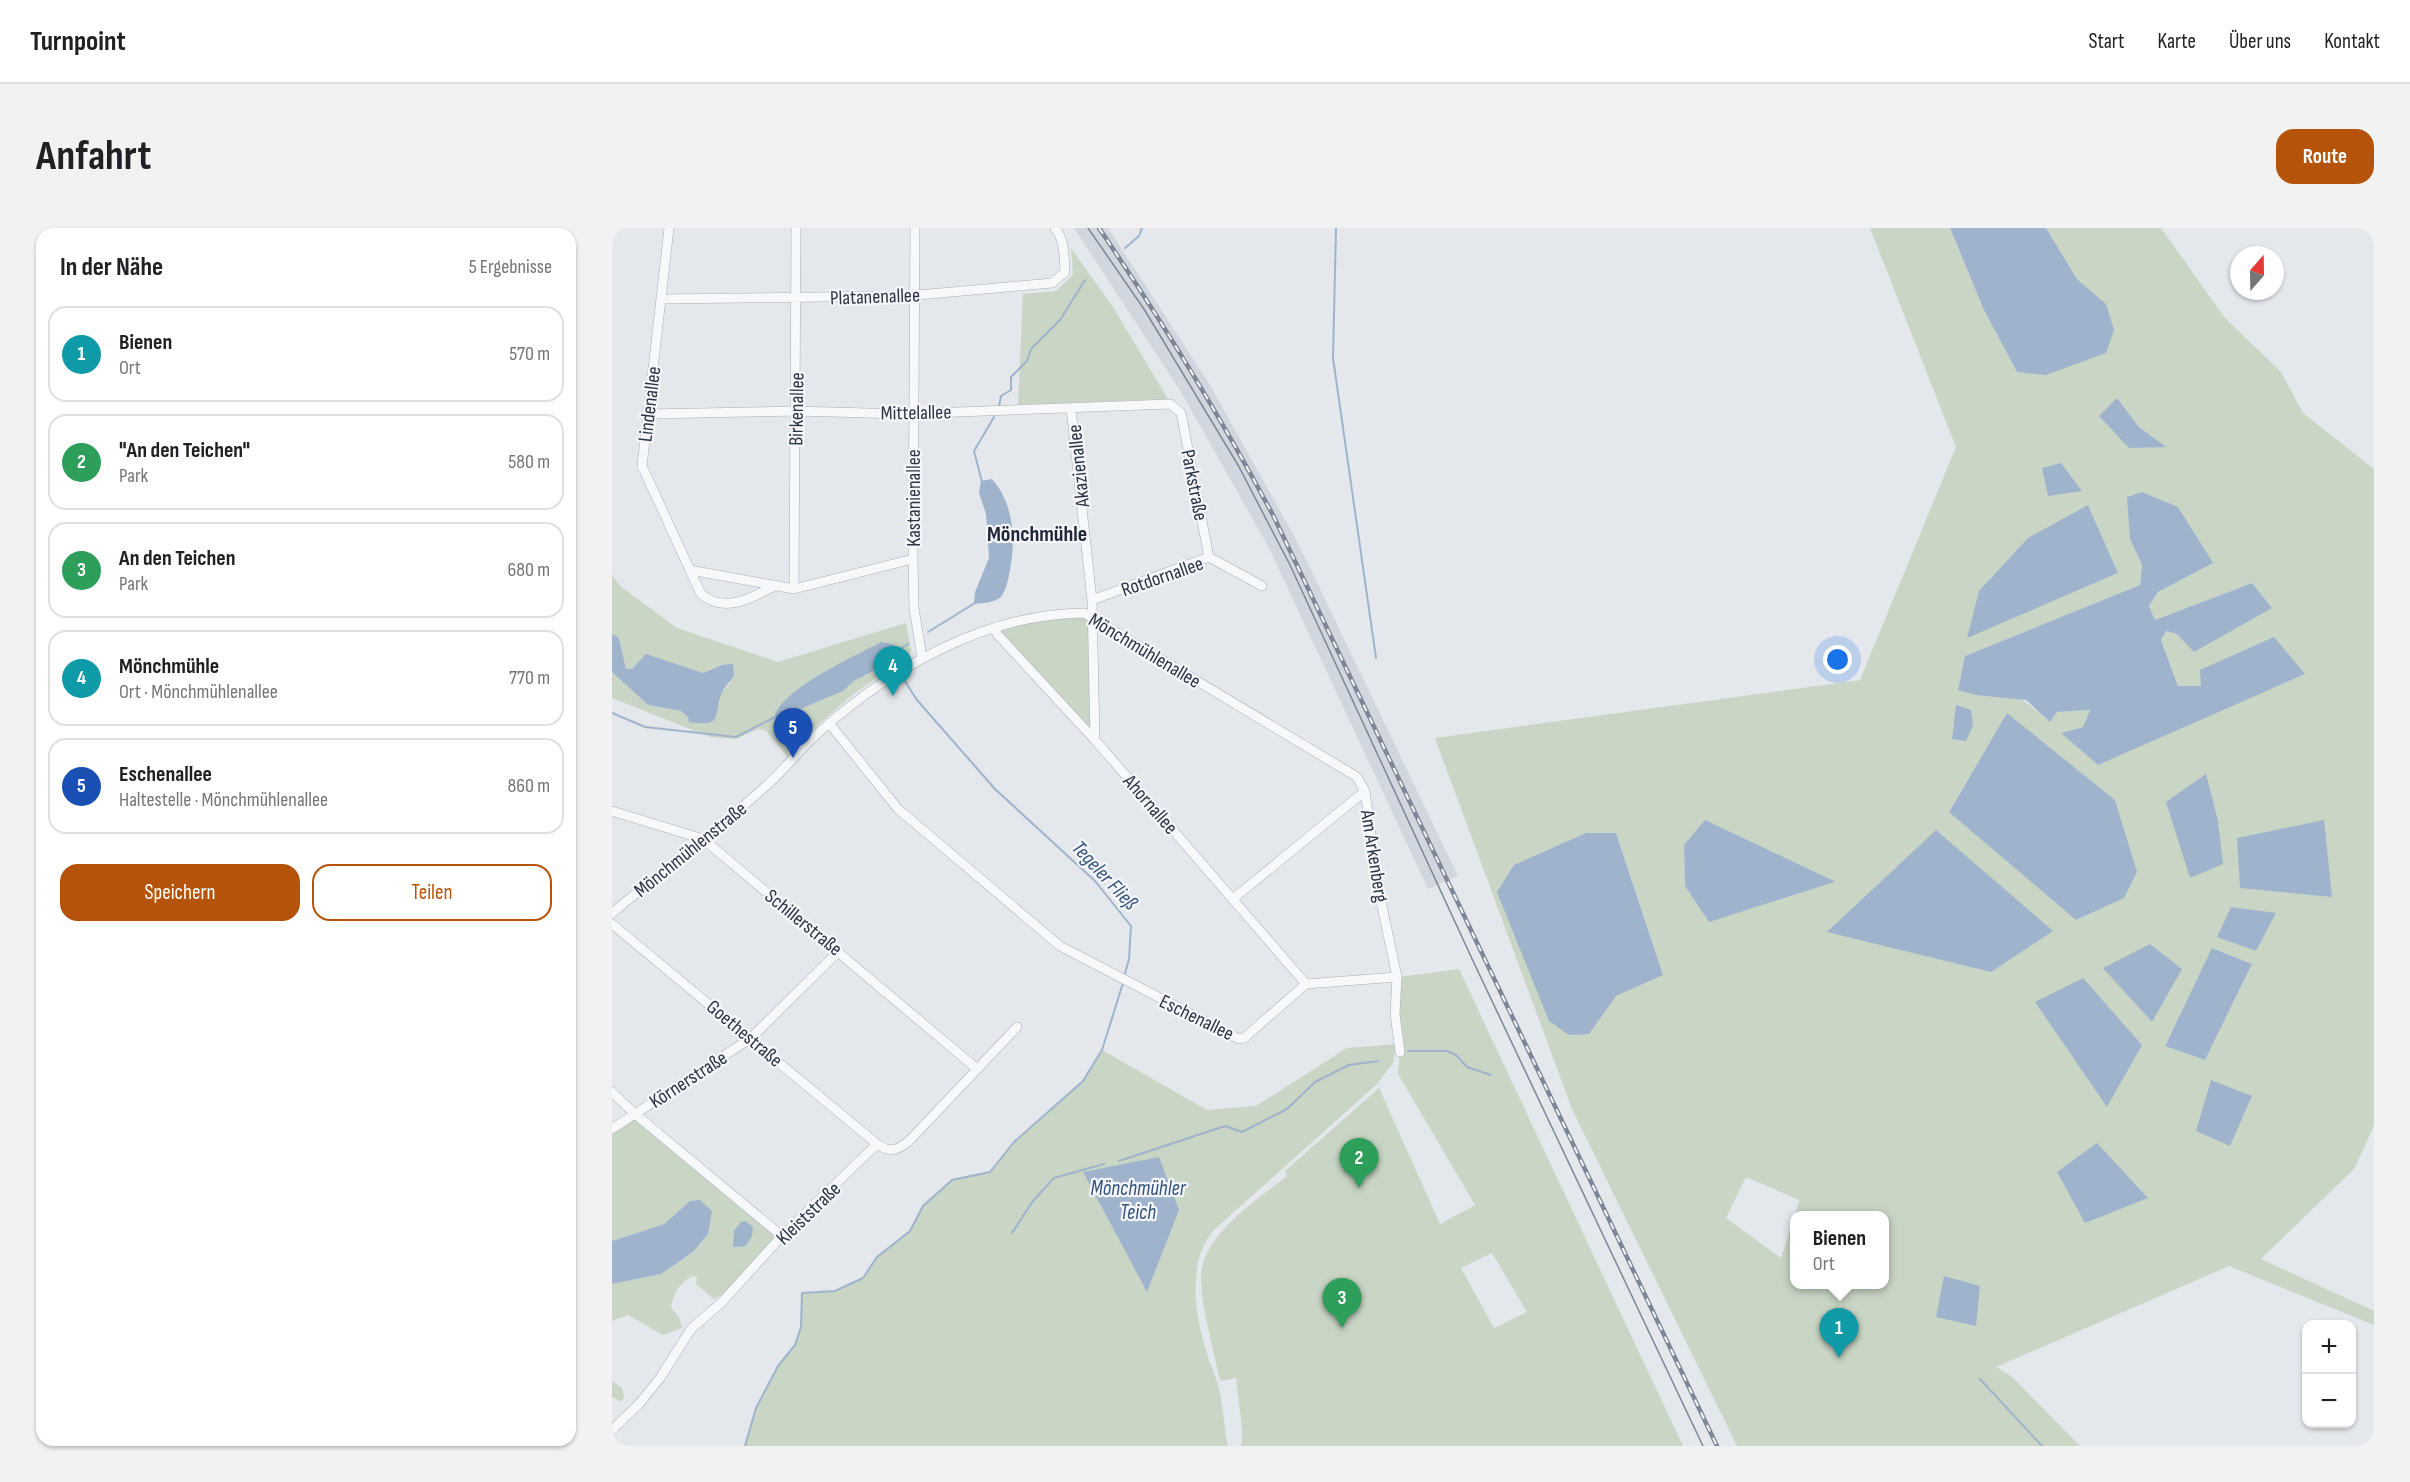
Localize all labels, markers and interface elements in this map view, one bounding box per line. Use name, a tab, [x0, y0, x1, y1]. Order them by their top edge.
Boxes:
text: Turnpoint	[30, 25, 126, 58]
text: Start	[2088, 29, 2125, 54]
text: Karte	[2158, 29, 2196, 54]
text: Über uns	[2229, 29, 2291, 54]
text: Kontakt	[2324, 29, 2380, 54]
button: Route	[2276, 129, 2374, 184]
text: Anfahrt	[36, 131, 151, 182]
north arrow	[2230, 246, 2284, 300]
text: In der Nähe	[60, 252, 163, 283]
text: 5 Ergebnisse	[469, 255, 552, 279]
street label: Platanenallee	[830, 283, 920, 311]
text: Bienen	[119, 329, 172, 356]
text: 1	[78, 342, 85, 366]
text: 570 m	[509, 342, 550, 366]
text: Ort	[119, 356, 141, 380]
street label: Lindenallee	[633, 365, 667, 443]
street label: Birkenallee	[784, 372, 810, 446]
street label: Mittelallee	[881, 400, 952, 426]
street label: Akazienallee	[1063, 423, 1095, 509]
text: "An den Teichen"	[119, 437, 250, 464]
street label: Parkstraße	[1175, 448, 1213, 523]
street label: Kastanienallee	[902, 449, 926, 547]
text: 2	[77, 450, 86, 474]
text: 580 m	[508, 450, 550, 474]
text: Park	[119, 464, 148, 488]
district label: Mönchmühle	[987, 521, 1087, 548]
text: An den Teichen	[119, 545, 236, 572]
street label: Rotdornallee	[1118, 552, 1207, 602]
text: 3	[77, 558, 86, 582]
text: 680 m	[508, 558, 550, 582]
text: Park	[119, 572, 148, 596]
street label: Mönchmühlenallee	[1084, 608, 1205, 694]
your location	[1823, 645, 1852, 674]
pin: 4	[874, 646, 912, 696]
text: Mönchmühle	[119, 653, 219, 680]
text: 4	[77, 666, 86, 690]
text: 770 m	[509, 666, 550, 690]
text: Ort · Mönchmühlenallee	[119, 680, 278, 704]
pin: 5	[774, 708, 813, 758]
text: Eschenallee	[119, 761, 212, 788]
street label: Ahornallee	[1117, 769, 1183, 839]
text: 5	[77, 774, 86, 798]
text: 860 m	[508, 774, 550, 798]
text: Haltestelle · Mönchmühlenallee	[119, 788, 328, 812]
street label: Mönchmühlenstraße	[629, 797, 752, 903]
street label: Am Arkenberg	[1355, 807, 1393, 904]
water label: Tegeler Fließ	[1066, 835, 1143, 916]
button: Speichern	[60, 864, 300, 921]
button: Teilen	[312, 864, 552, 921]
street label: Schillerstraße	[760, 884, 847, 961]
street label: Eschenallee	[1155, 990, 1238, 1046]
street label: Goethestraße	[701, 995, 787, 1072]
street label: Körnerstraße	[645, 1046, 732, 1114]
pin: 2	[1340, 1138, 1378, 1188]
water label: Mönchmühler Teich	[1090, 1176, 1187, 1225]
street label: Kleiststraße	[771, 1177, 846, 1250]
popup	[1790, 1211, 1889, 1289]
text: Bienen	[1813, 1225, 1866, 1252]
text: Ort	[1813, 1252, 1835, 1276]
pin: 3	[1322, 1278, 1362, 1328]
pin: 1	[1820, 1308, 1858, 1358]
map controls	[2302, 1320, 2356, 1428]
button: +	[2302, 1320, 2356, 1374]
button: −	[2302, 1374, 2356, 1428]

